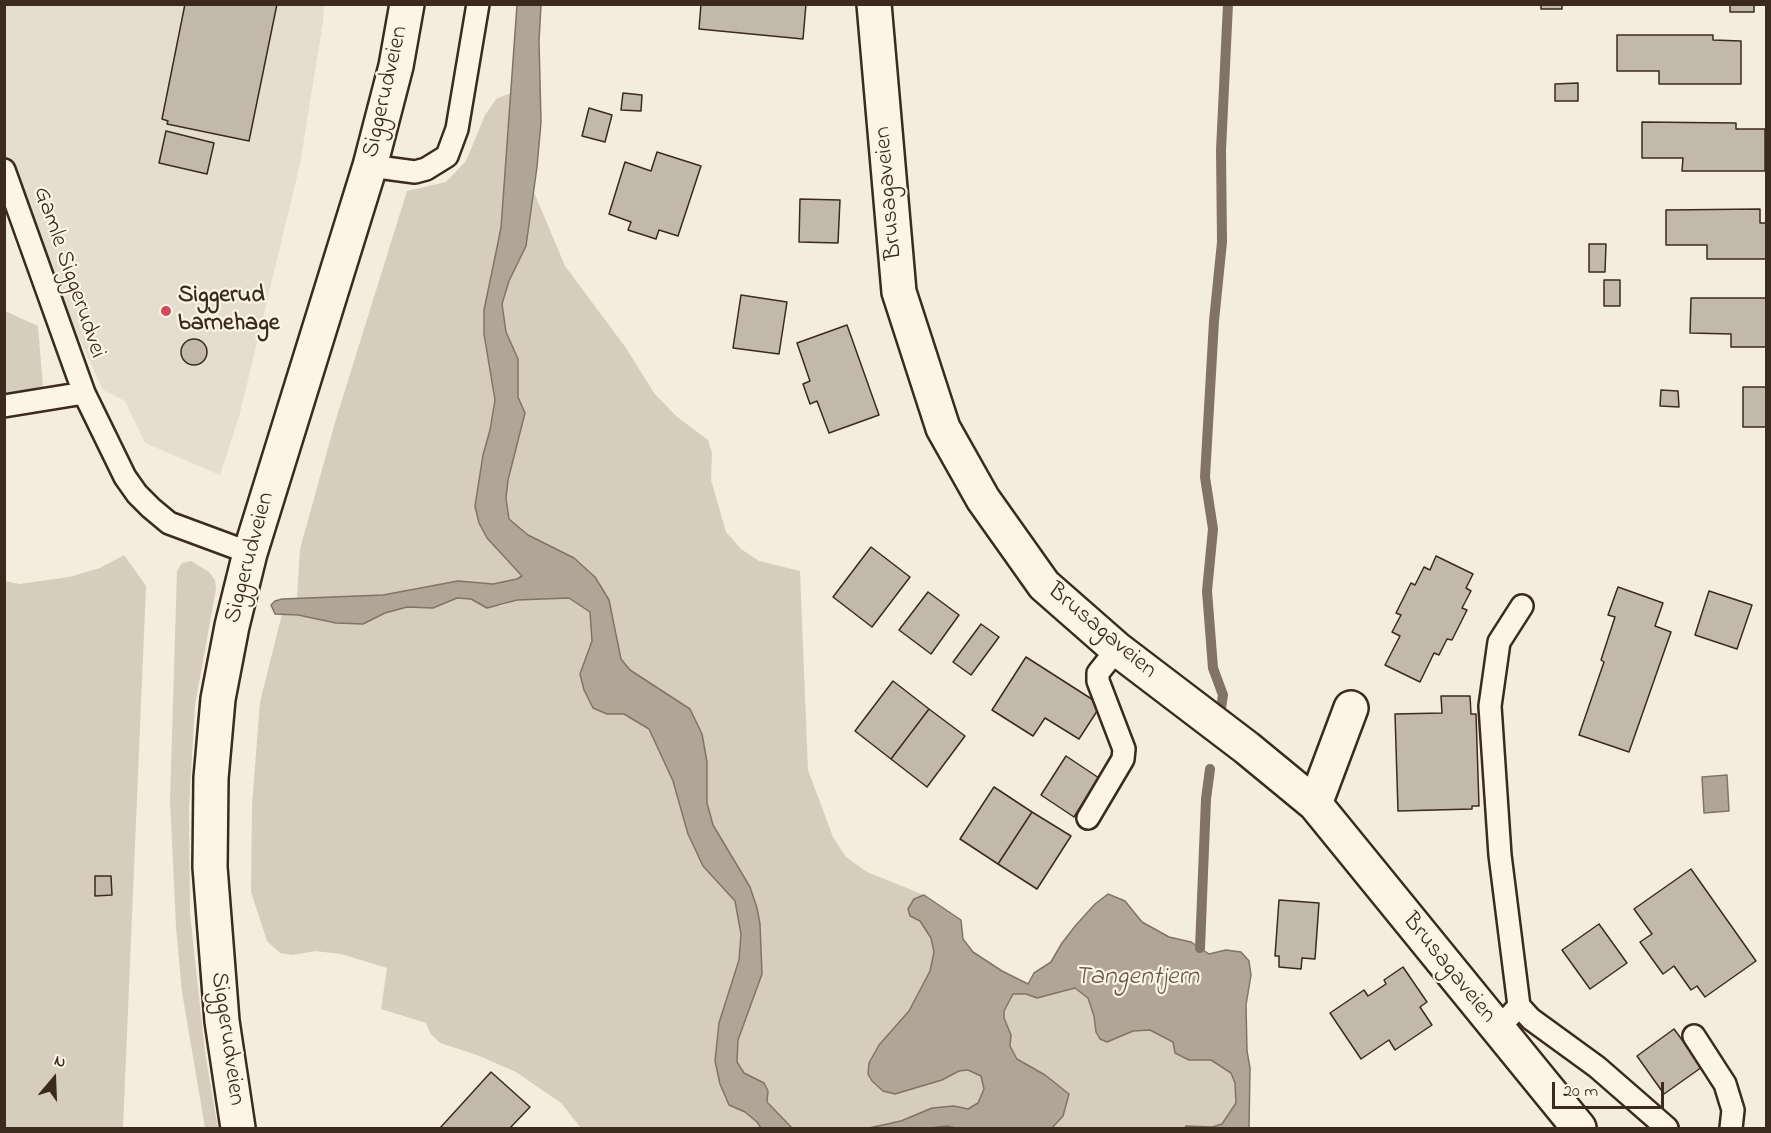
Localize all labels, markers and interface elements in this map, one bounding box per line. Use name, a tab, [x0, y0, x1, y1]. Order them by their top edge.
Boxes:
street label: Siggerudveien	[358, 23, 416, 161]
street label: Brusagaveien	[870, 125, 910, 261]
street label: Gamle Siggerudvei	[25, 184, 111, 362]
place label: Siggerud barnehage	[178, 283, 280, 339]
marker: Siggerud barnehage	[159, 304, 173, 318]
street label: Siggerudveien	[220, 489, 282, 627]
street label: Brusagaveien	[1040, 578, 1162, 686]
street label: Brusagaveien	[1395, 908, 1501, 1030]
water label: Tangentjern	[1075, 963, 1199, 995]
street label: Siggerudveien	[202, 970, 250, 1108]
north arrow	[24, 1049, 84, 1109]
text: N	[51, 1049, 69, 1075]
scale bar	[1555, 1070, 1668, 1108]
text: 20 m	[1563, 1079, 1598, 1105]

